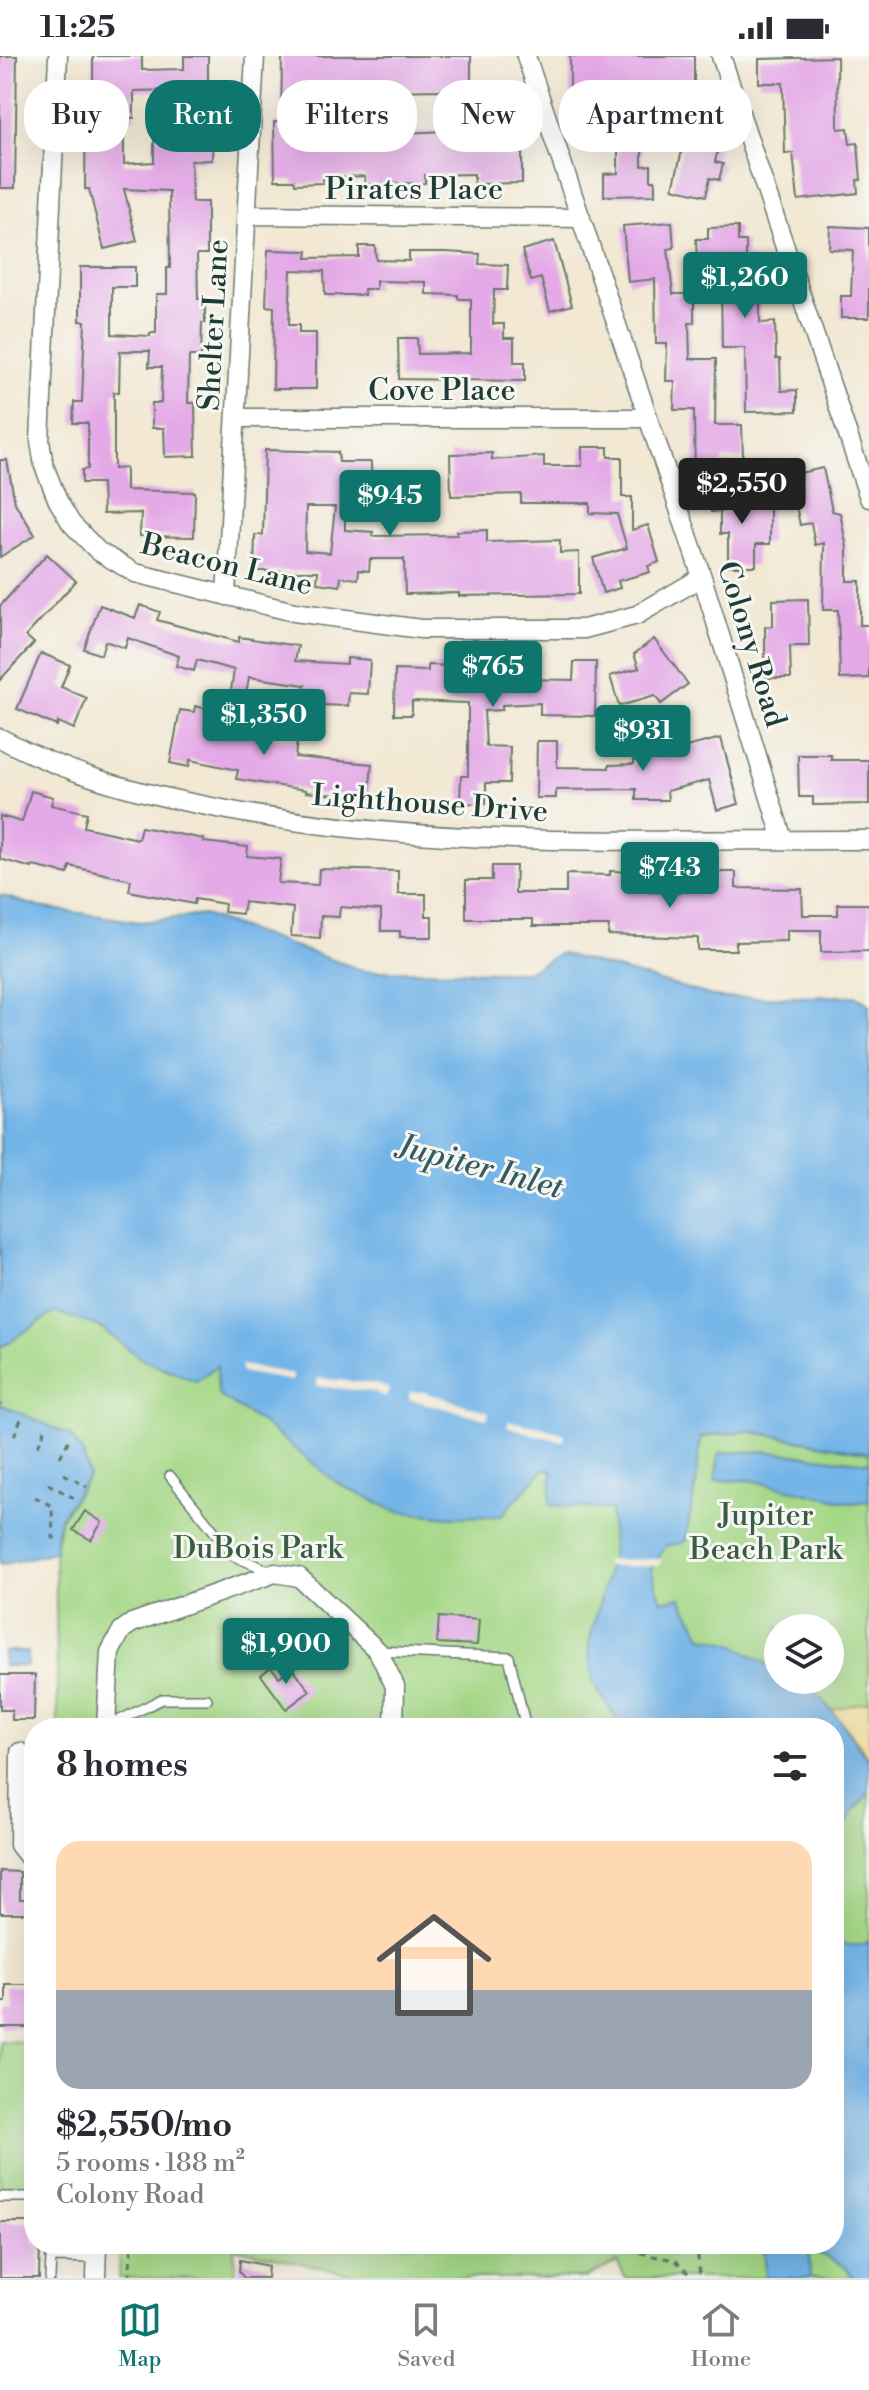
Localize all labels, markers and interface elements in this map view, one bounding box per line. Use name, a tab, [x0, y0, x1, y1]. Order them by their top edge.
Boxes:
text: 11:25	[40, 9, 115, 47]
chip: Buy	[24, 80, 129, 152]
chip: Rent	[145, 80, 261, 152]
chip: Filters	[277, 80, 417, 152]
chip: New	[433, 80, 543, 152]
chip: Apartment	[559, 80, 752, 152]
street label: Pirates Place	[325, 171, 503, 209]
street label: Shelter Lane	[191, 238, 237, 412]
pin: $1,260	[680, 252, 810, 320]
text: $1,260	[701, 262, 789, 294]
street label: Cove Place	[368, 372, 516, 410]
pin: $2,550	[677, 458, 807, 526]
text: $2,550	[697, 468, 787, 500]
pin: $945	[343, 470, 437, 538]
text: $945	[357, 480, 423, 512]
street label: Beacon Lane	[136, 525, 317, 605]
street label: Colony Road	[708, 557, 794, 732]
pin: $765	[446, 641, 540, 709]
text: $765	[462, 651, 524, 683]
pin: $1,350	[199, 689, 329, 757]
text: $1,350	[221, 699, 307, 731]
pin: $931	[596, 705, 690, 773]
text: $931	[613, 715, 673, 747]
street label: Lighthouse Drive	[310, 777, 549, 831]
pin: $743	[623, 842, 717, 910]
text: $743	[639, 852, 701, 884]
water label: Jupiter Inlet	[391, 1125, 568, 1208]
park label: Jupiter Beach Park	[689, 1497, 844, 1569]
park label: DuBois Park	[173, 1530, 344, 1568]
map controls	[764, 1614, 844, 1694]
button: layers	[764, 1614, 844, 1694]
pin: $1,900	[221, 1618, 351, 1686]
text: $1,900	[241, 1628, 331, 1660]
icon: filters	[768, 1744, 812, 1788]
text: 8 homes	[56, 1745, 188, 1787]
icon: home	[362, 1893, 506, 2037]
text: $2,550/mo	[56, 2105, 232, 2147]
text: 5 rooms · 188 m²	[56, 2147, 245, 2179]
text: Colony Road	[56, 2179, 204, 2211]
tab: Map	[118, 2298, 162, 2373]
tab: Saved	[397, 2298, 455, 2373]
tab: Home	[691, 2298, 751, 2373]

